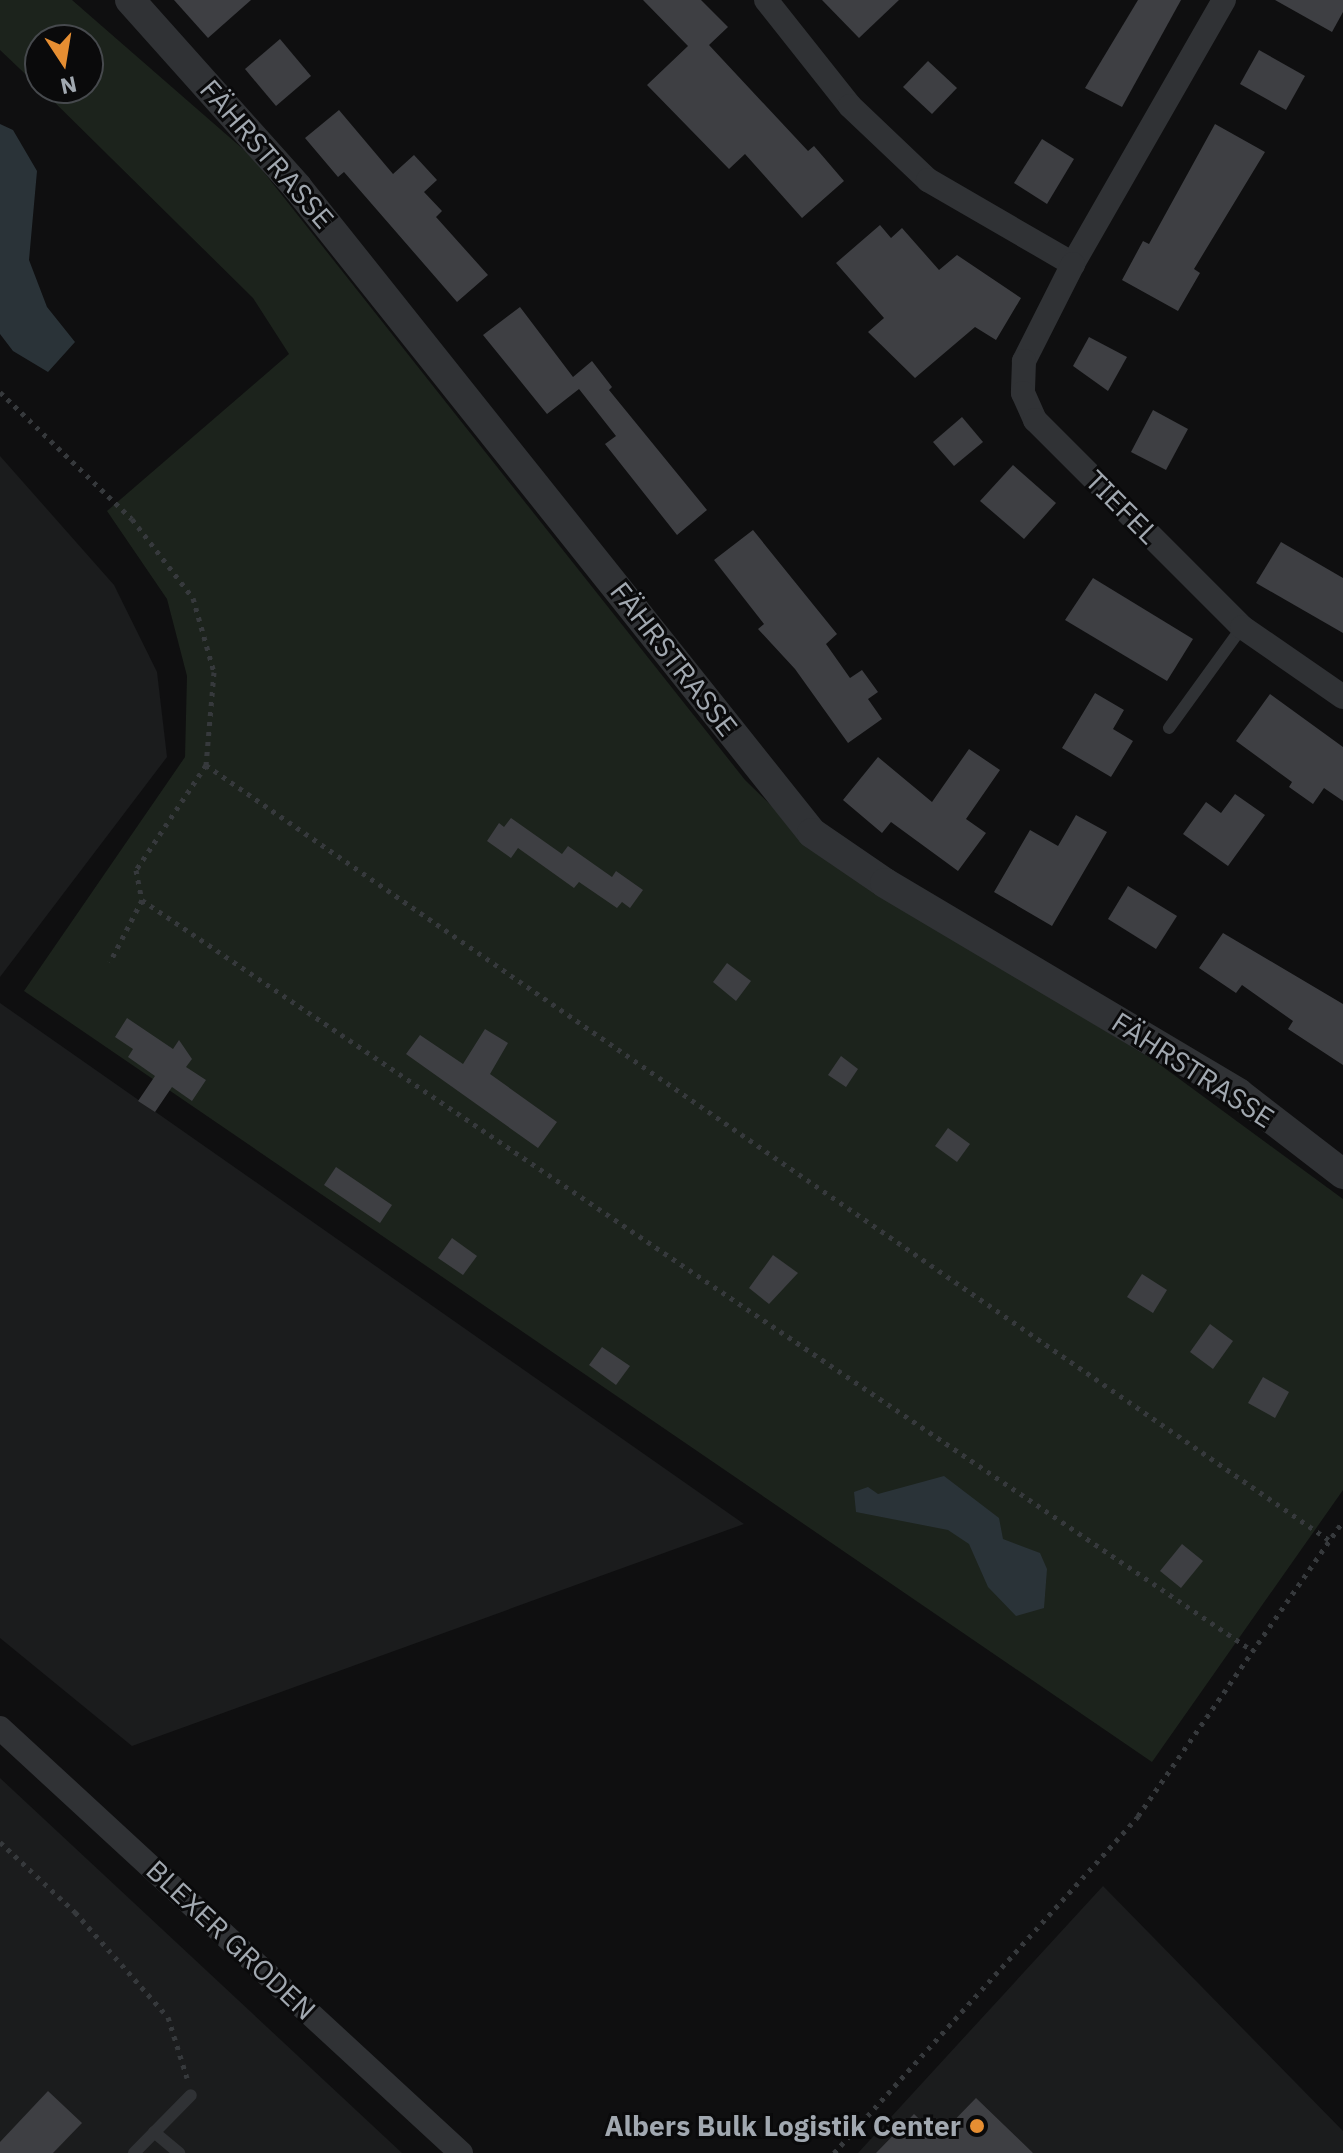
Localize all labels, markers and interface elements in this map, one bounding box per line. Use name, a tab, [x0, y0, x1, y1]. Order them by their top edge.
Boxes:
north arrow	[24, 24, 104, 104]
text: N	[58, 70, 79, 102]
street label: FÄHRSTRASSE	[193, 73, 341, 235]
street label: TIEFEL	[1079, 464, 1165, 550]
street label: FÄHRSTRASSE	[603, 575, 745, 743]
street label: FÄHRSTRASSE	[1106, 1005, 1280, 1135]
street label: BLEXER GRODEN	[140, 1853, 322, 2027]
place label: Albers Bulk Logistik Center	[604, 2109, 961, 2143]
marker: Albers Bulk Logistik Center	[968, 2117, 986, 2135]

